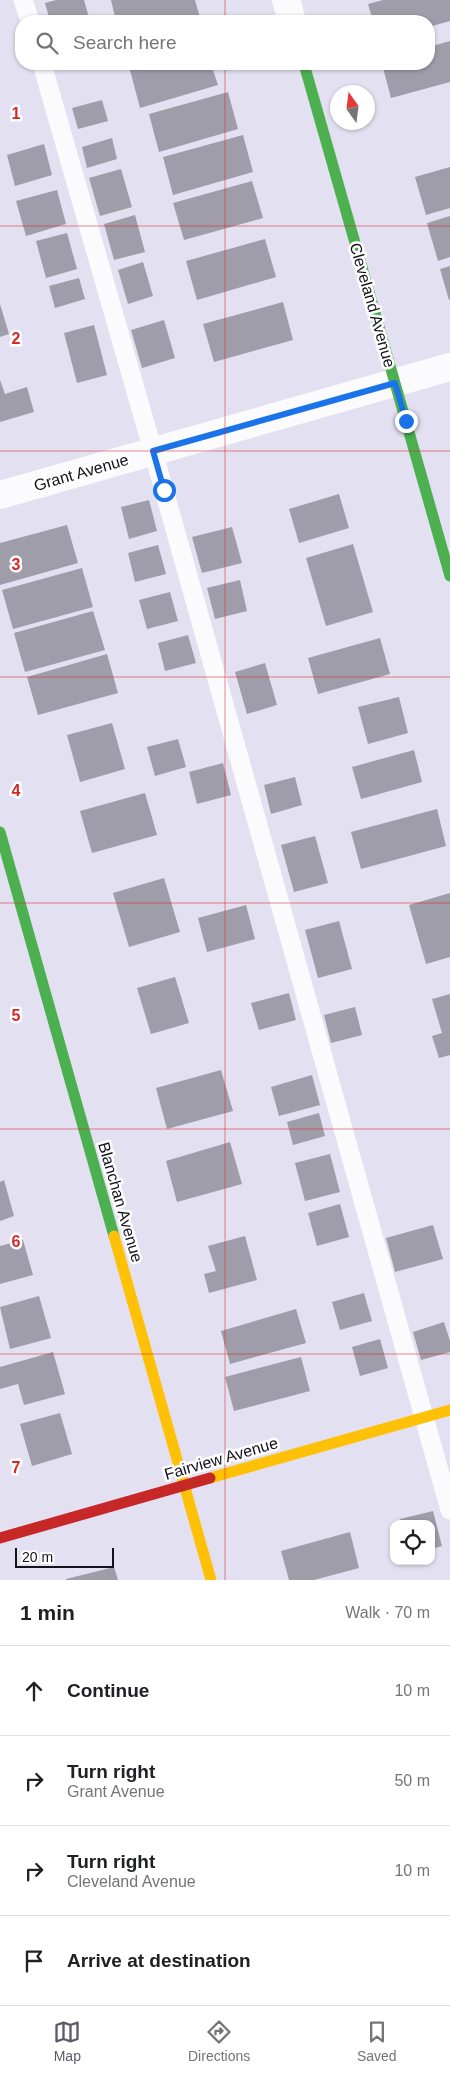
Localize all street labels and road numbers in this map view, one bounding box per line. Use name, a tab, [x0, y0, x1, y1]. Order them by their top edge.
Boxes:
street label: Cleveland Avenue	[347, 241, 398, 369]
street label: Grant Avenue	[32, 451, 130, 494]
street label: Blanchan Avenue	[95, 1140, 146, 1264]
street label: Fairview Avenue	[163, 1434, 280, 1483]

